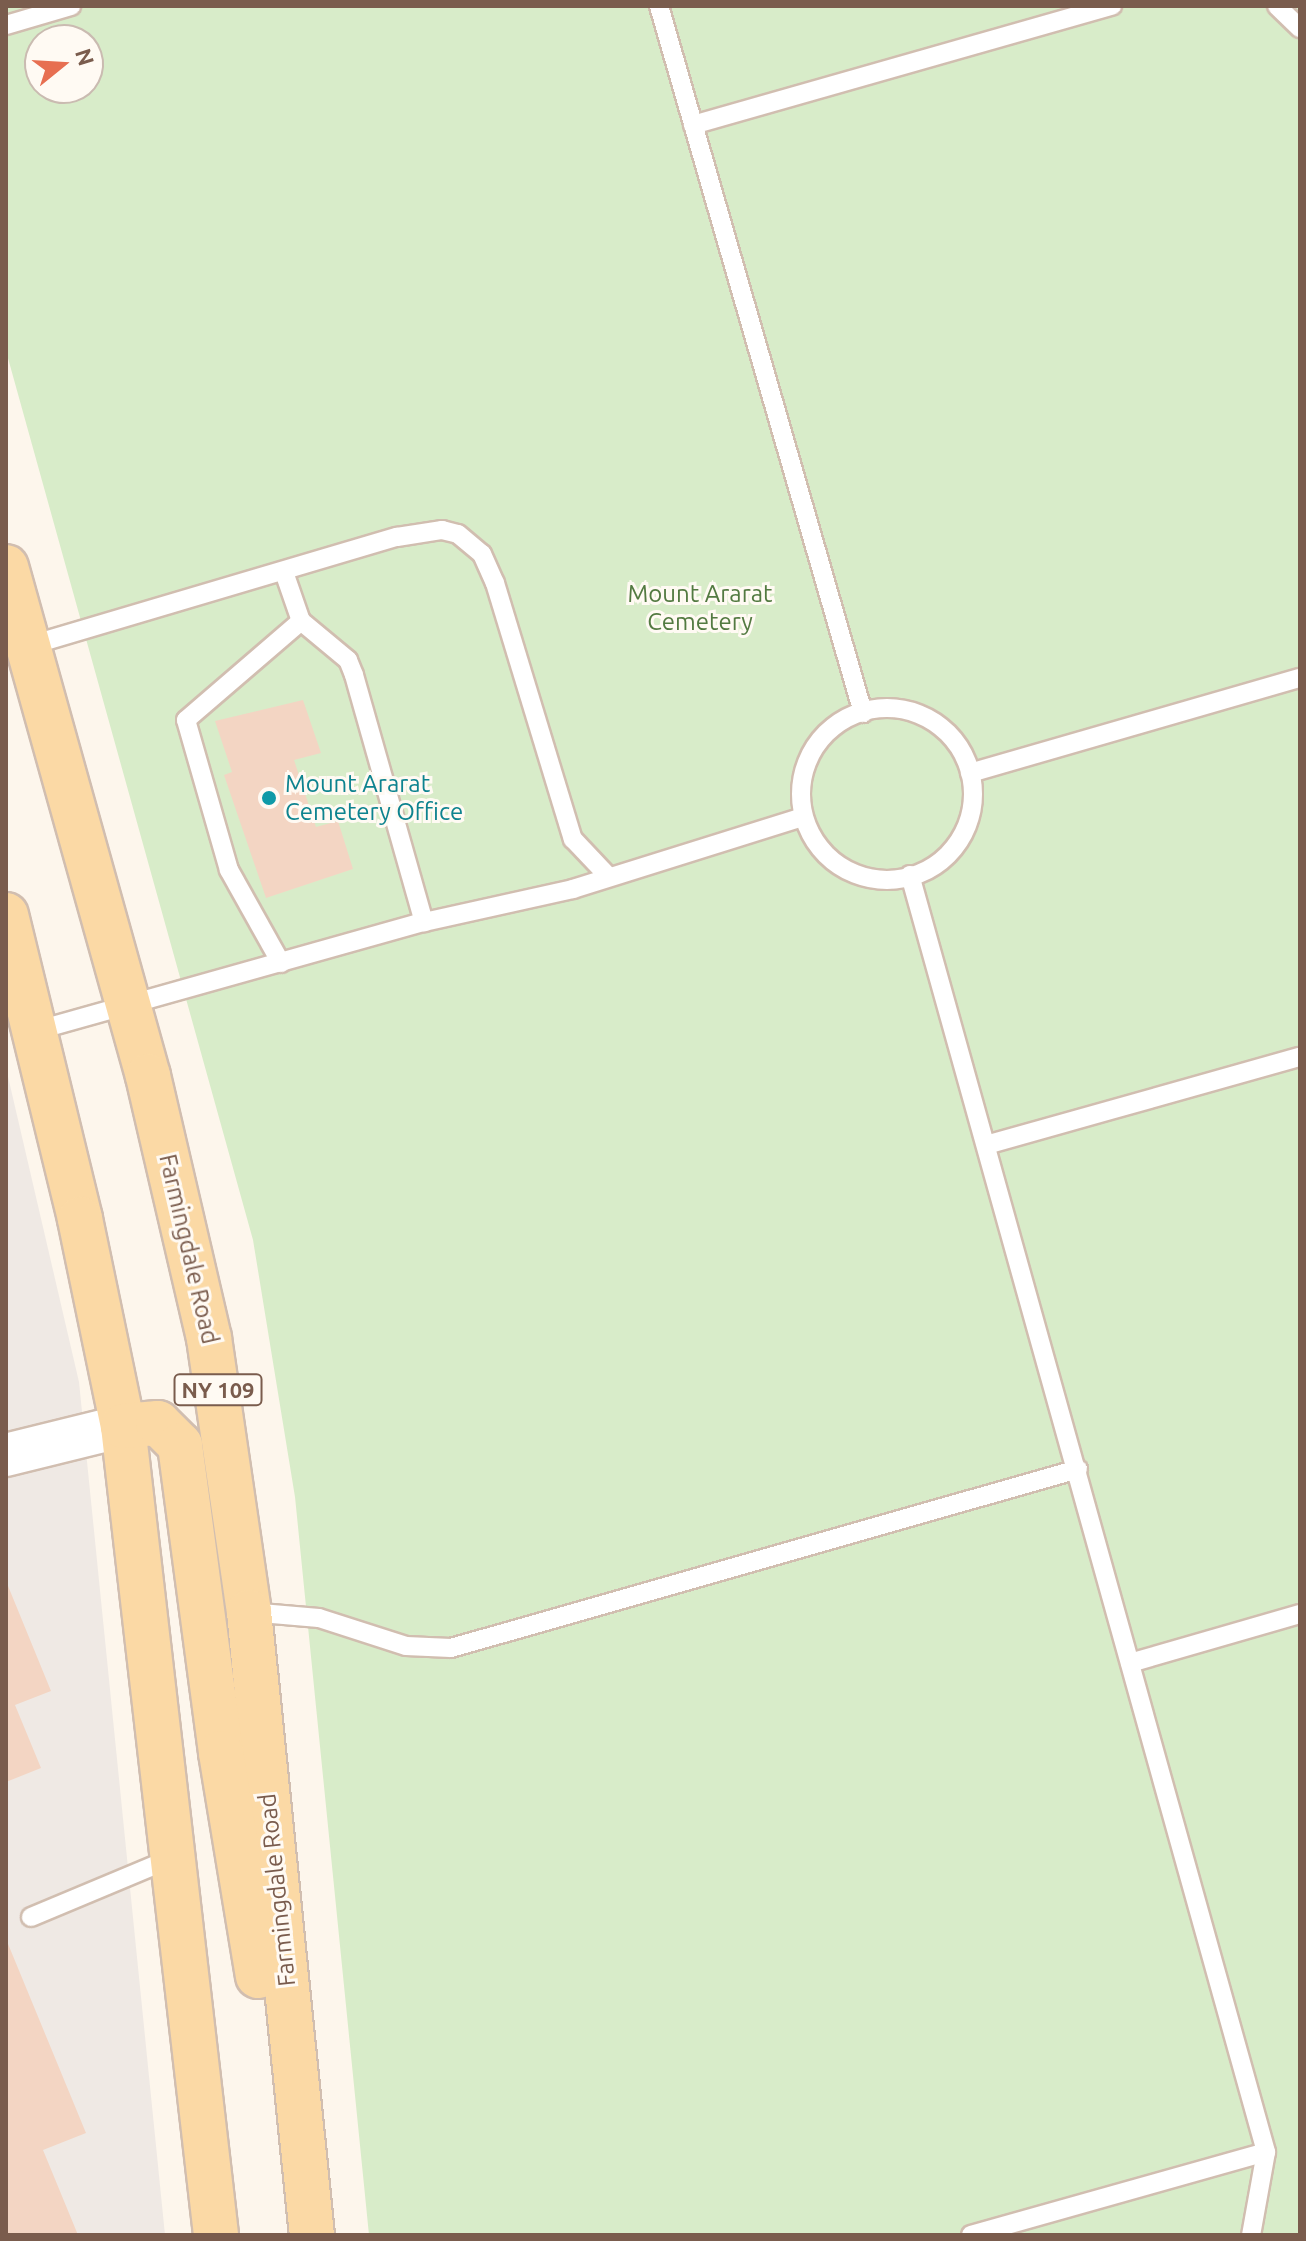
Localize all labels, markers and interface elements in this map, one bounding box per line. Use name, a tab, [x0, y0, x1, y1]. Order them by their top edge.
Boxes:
north arrow	[24, 24, 104, 104]
text: N	[71, 45, 100, 69]
park label: Mount Ararat Cemetery	[627, 580, 773, 636]
place label: Mount Ararat Cemetery Office	[285, 770, 463, 826]
marker: Mount Ararat Cemetery Office	[260, 789, 278, 807]
street label: Farmingdale Road	[153, 1151, 225, 1347]
road number: NY 109	[172, 1372, 264, 1408]
street label: Farmingdale Road	[253, 1792, 301, 1988]

